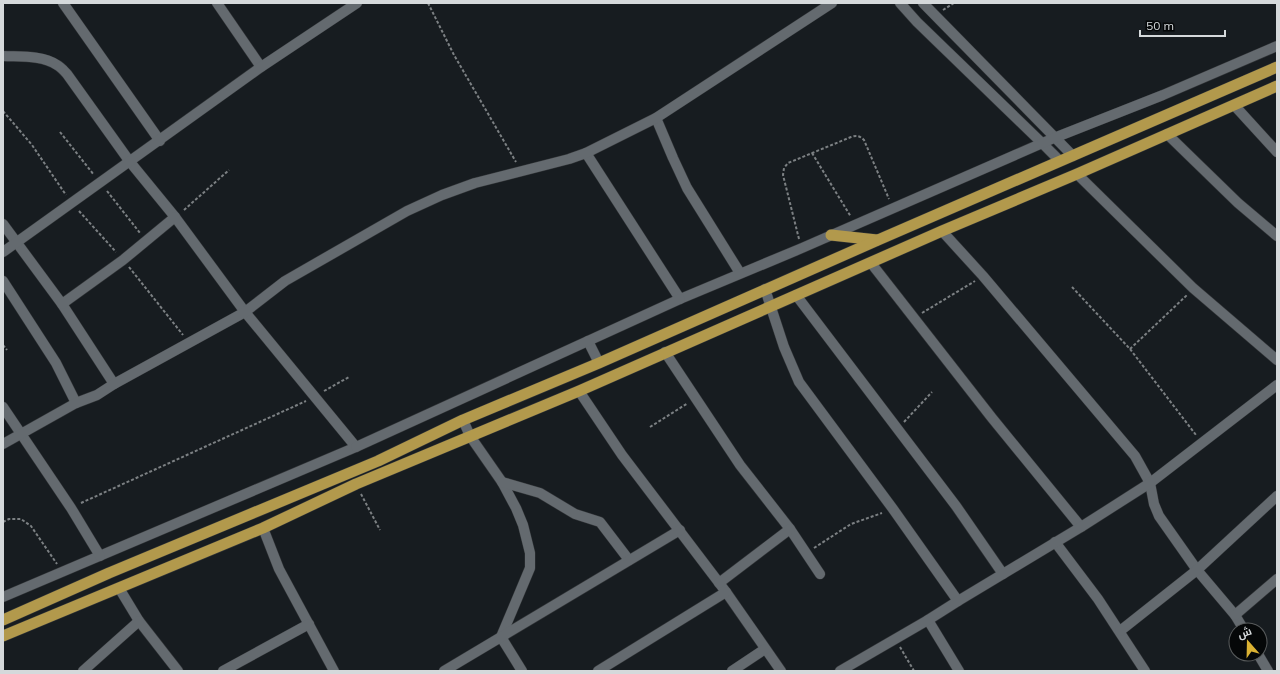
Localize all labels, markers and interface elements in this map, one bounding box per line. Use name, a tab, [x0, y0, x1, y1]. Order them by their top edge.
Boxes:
scale bar	[1140, 12, 1225, 38]
text: 50 m	[1146, 18, 1174, 33]
north arrow	[1228, 622, 1268, 662]
text: ش	[1236, 624, 1254, 642]

